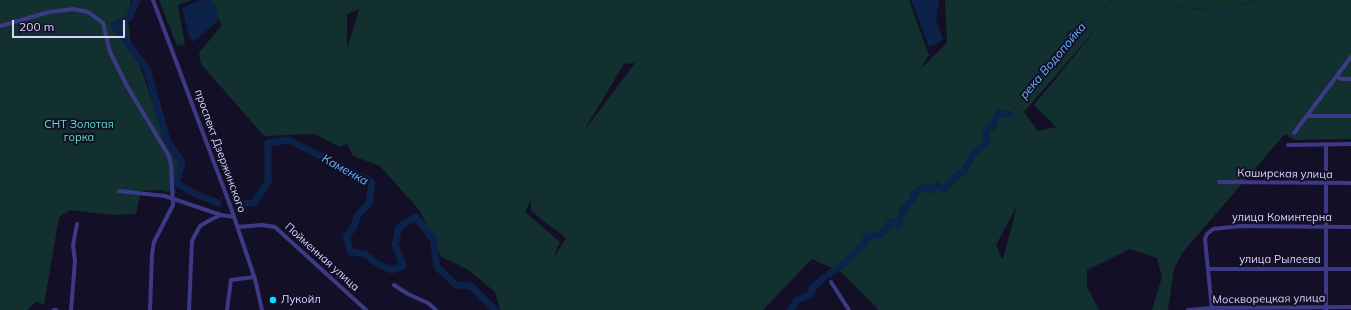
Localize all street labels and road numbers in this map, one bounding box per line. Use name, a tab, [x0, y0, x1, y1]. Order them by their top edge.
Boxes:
street label: проспект Дзержинского	[192, 88, 248, 214]
street label: Каширская улица	[1237, 167, 1333, 181]
street label: улица Коминтерна	[1232, 211, 1332, 225]
street label: Пойменная улица	[282, 220, 362, 294]
street label: улица Рылеева	[1239, 253, 1321, 267]
street label: Москворецкая улица	[1212, 291, 1326, 307]

